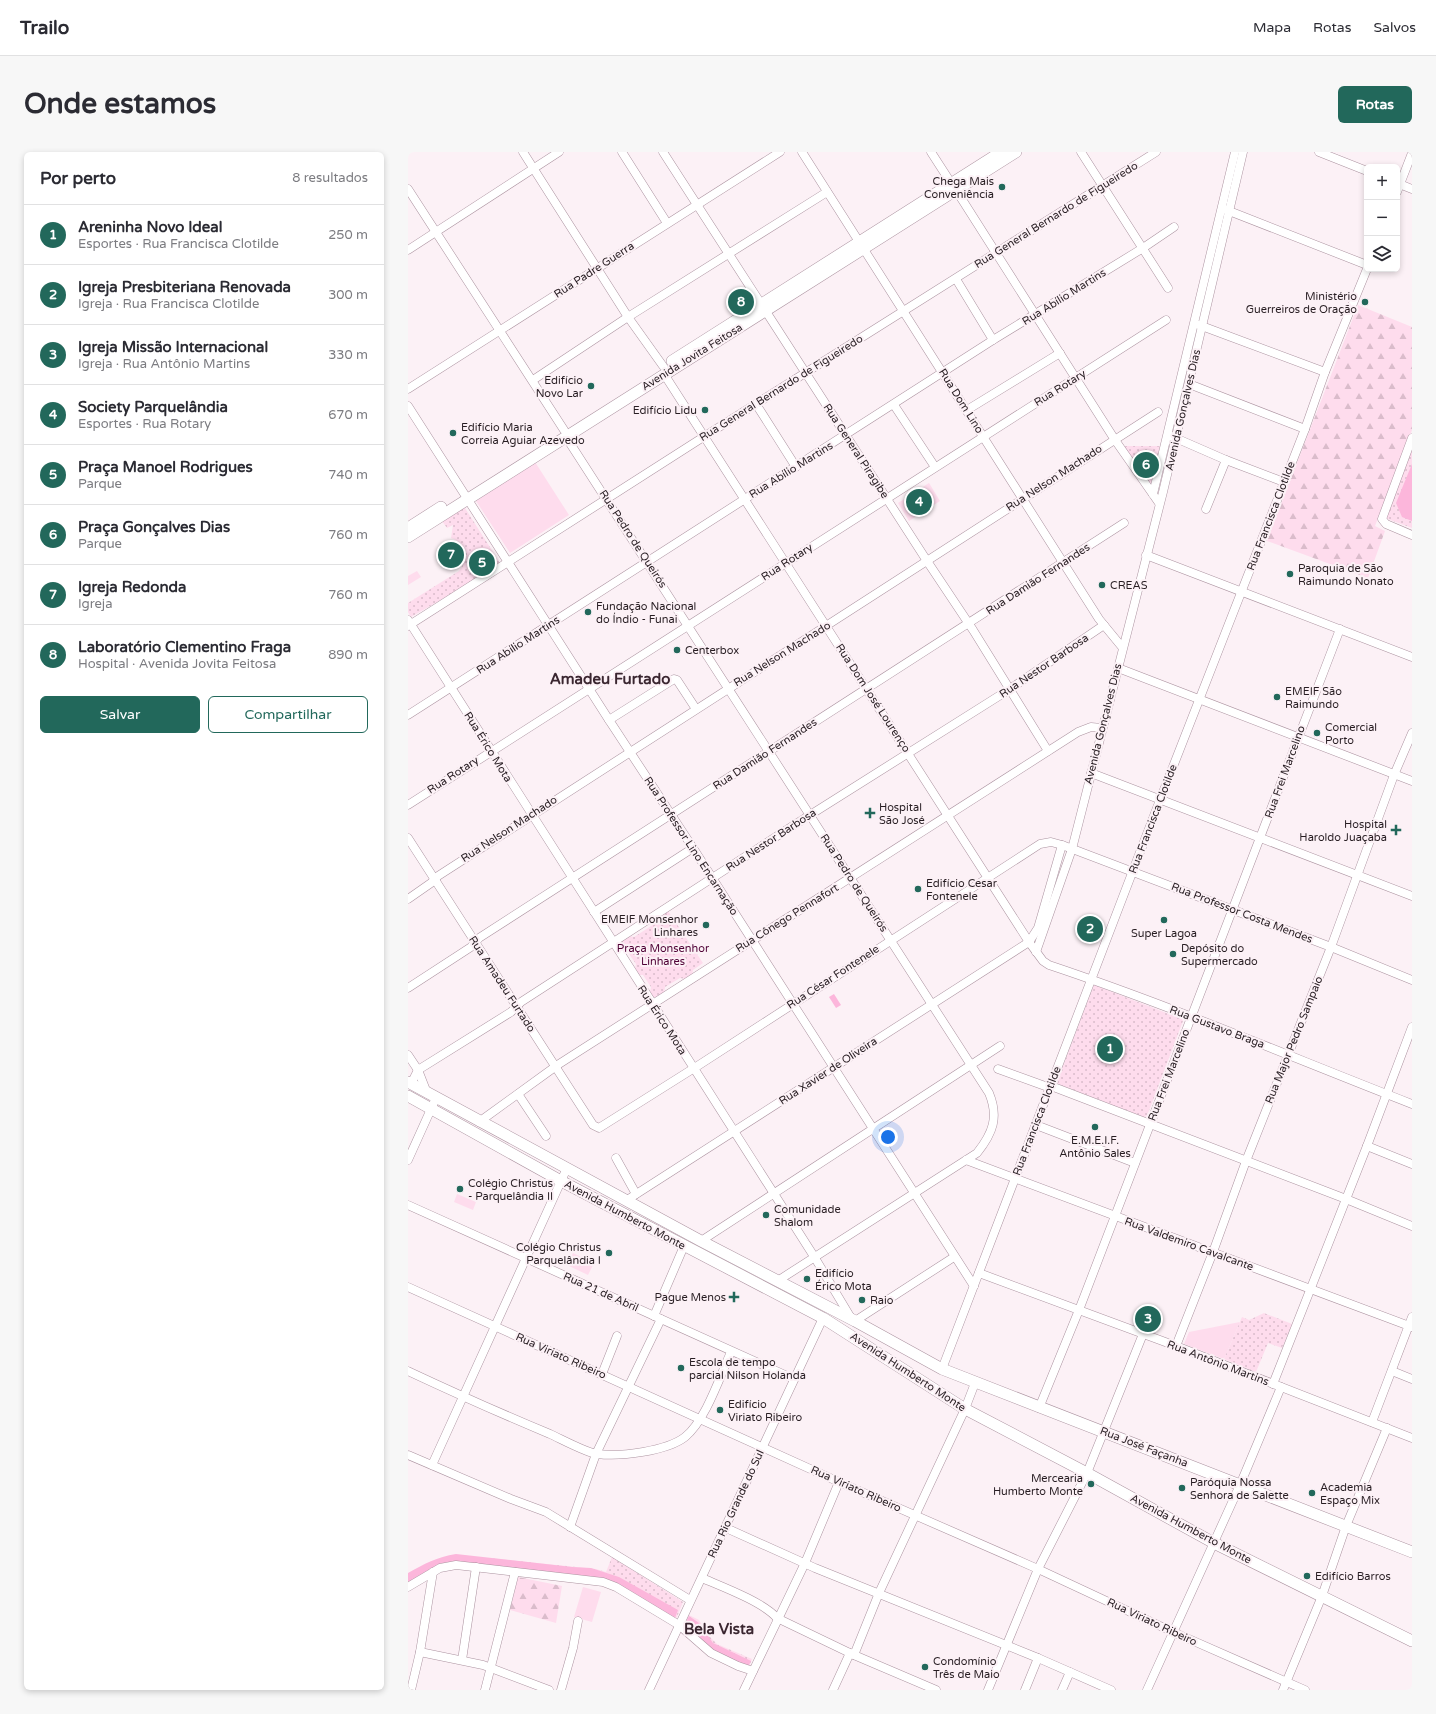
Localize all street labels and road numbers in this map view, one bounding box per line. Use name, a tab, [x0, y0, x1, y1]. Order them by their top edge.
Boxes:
street label: Rua General Bernardo de Figueiredo	[972, 159, 1140, 271]
street label: Rua Padre Guerra	[552, 239, 636, 301]
street label: Rua Abílio Martins	[1020, 266, 1108, 328]
street label: Avenida Jovita Feitosa	[639, 321, 745, 393]
street label: Rua General Bernardo de Figueiredo	[697, 332, 865, 444]
street label: Avenida Gonçalves Dias	[1163, 348, 1203, 472]
street label: Rua Dom Lino	[936, 366, 986, 436]
street label: Rua Rotary	[1032, 367, 1088, 409]
street label: Rua General Piragibe	[820, 401, 892, 501]
street label: Rua Abílio Martins	[747, 439, 835, 501]
street label: Rua Nelson Machado	[1004, 442, 1105, 514]
street label: Rua Francisca Clotilde	[1244, 460, 1298, 572]
street label: Rua Pedro de Queirós	[596, 488, 670, 590]
street label: Rua Rotary	[759, 541, 815, 583]
street label: Rua Damião Fernandes	[984, 541, 1092, 617]
street label: Rua Abílio Martins	[474, 613, 562, 677]
street label: Rua Nelson Machado	[731, 619, 833, 689]
street label: Rua Nestor Barbosa	[997, 631, 1091, 701]
street label: Rua Dom José Lourenço	[833, 641, 913, 755]
street label: Avenida Gonçalves Dias	[1082, 662, 1124, 786]
street label: Rua Érico Mota	[461, 709, 516, 785]
street label: Rua Damião Fernandes	[711, 716, 819, 792]
street label: Rua Frei Marcelino	[1262, 724, 1308, 820]
street label: Rua Rotary	[425, 754, 481, 796]
street label: Rua Francisca Clotilde	[1126, 763, 1180, 875]
street label: Rua Professor Lino Encarnação	[641, 774, 741, 918]
street label: Rua Nelson Machado	[459, 793, 560, 865]
street label: Rua Nestor Barbosa	[724, 806, 818, 874]
street label: Rua Pedro de Queirós	[817, 832, 891, 934]
street label: Rua Professor Costa Mendes	[1169, 880, 1315, 946]
street label: Rua Cônego Pennafort	[733, 881, 841, 955]
street label: Rua Amadeu Furtado	[466, 934, 538, 1035]
street label: Rua César Fontenele	[784, 942, 882, 1012]
street label: Rua Major Pedro Sampaio	[1262, 974, 1326, 1106]
street label: Rua Érico Mota	[635, 982, 690, 1057]
street label: Rua Gustavo Braga	[1168, 1003, 1266, 1051]
street label: Rua Frei Marcelino	[1145, 1027, 1193, 1123]
street label: Rua Xavier de Oliveira	[777, 1034, 879, 1108]
street label: Rua Francisca Clotilde	[1010, 1065, 1064, 1177]
street label: Avenida Humberto Monte	[562, 1177, 688, 1253]
street label: Rua Valdemiro Cavalcante	[1123, 1215, 1255, 1273]
street label: Rua 21 de Abril	[561, 1270, 641, 1314]
street label: Rua Viriato Ribeiro	[514, 1330, 609, 1382]
street label: Avenida Humberto Monte	[848, 1330, 968, 1414]
street label: Rua Antônio Martins	[1165, 1338, 1271, 1388]
street label: Rua José Façanha	[1098, 1424, 1190, 1470]
street label: Rua Rio Grande do Sul	[705, 1448, 767, 1560]
street label: Rua Viriato Ribeiro	[809, 1463, 904, 1515]
street label: Avenida Humberto Monte	[1128, 1491, 1254, 1567]
street label: Rua Viriato Ribeiro	[1105, 1595, 1199, 1649]

